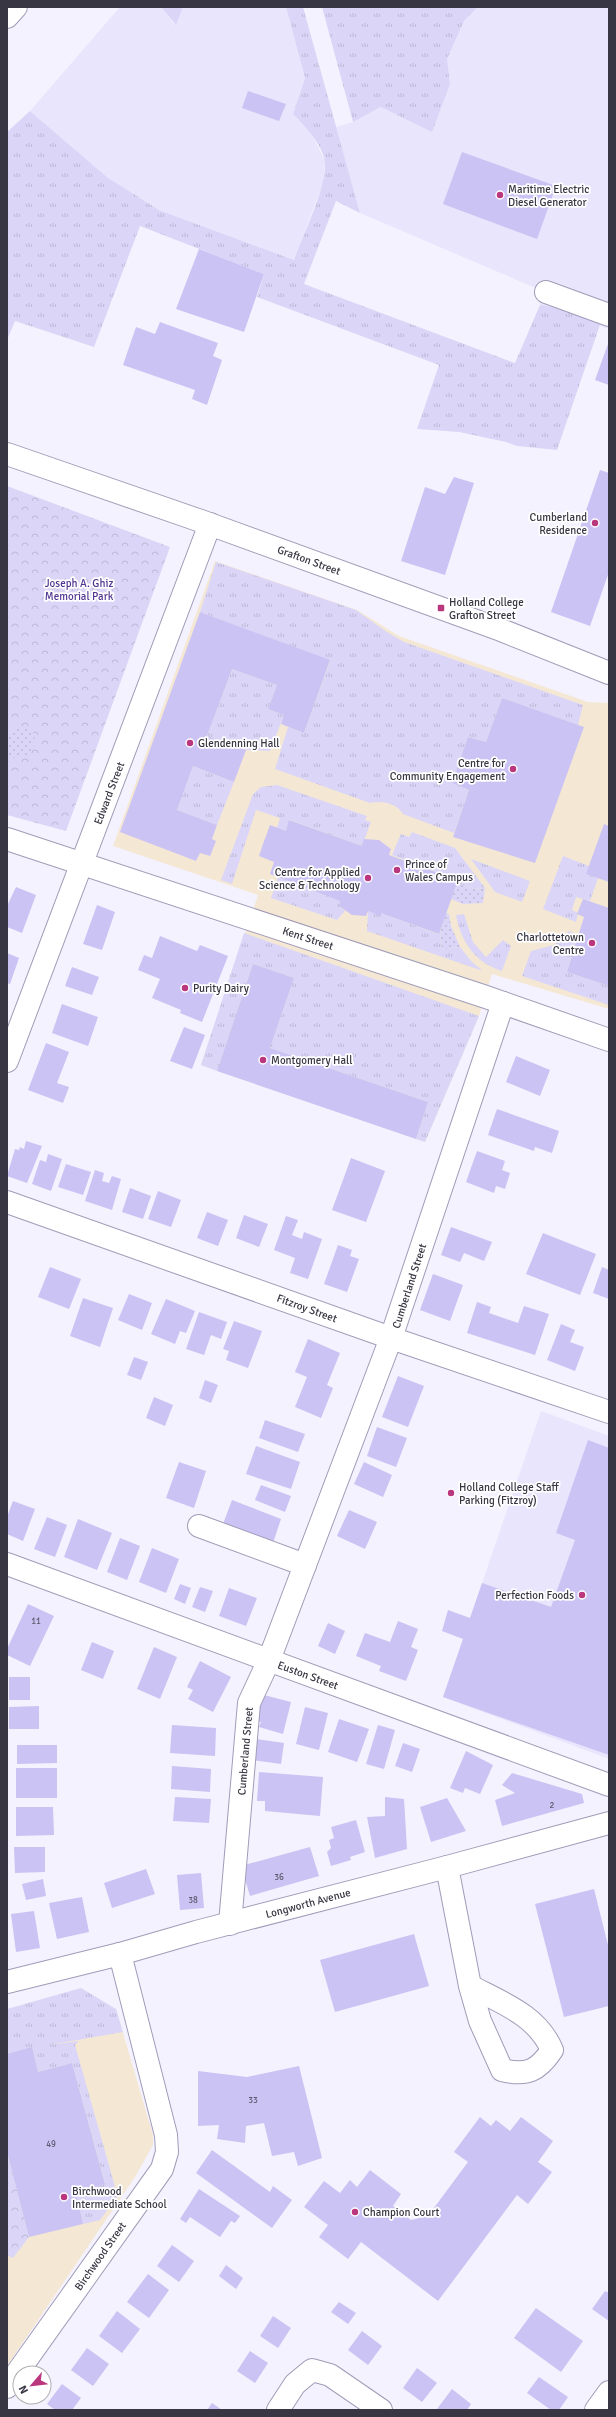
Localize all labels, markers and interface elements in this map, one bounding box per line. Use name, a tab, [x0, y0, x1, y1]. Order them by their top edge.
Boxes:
place label: Maritime Electric Diesel Generator	[508, 183, 590, 209]
marker: Maritime Electric Diesel Generator	[495, 190, 505, 200]
place label: Cumberland Residence	[530, 511, 587, 537]
marker: Cumberland Residence	[590, 518, 600, 528]
street label: Grafton Street	[275, 543, 342, 578]
park label: Joseph A. Ghiz Memorial Park	[45, 577, 114, 603]
place label: Holland College Grafton Street	[449, 596, 524, 622]
marker: Holland College Grafton Street	[436, 603, 446, 613]
place label: Glendenning Hall	[198, 737, 280, 750]
marker: Glendenning Hall	[185, 738, 195, 748]
place label: Centre for Community Engagement	[390, 757, 505, 783]
street label: Edward Street	[92, 760, 127, 826]
marker: Centre for Community Engagement	[508, 764, 518, 774]
place label: Prince of Wales Campus	[405, 858, 473, 884]
marker: Prince of Wales Campus	[392, 865, 402, 875]
place label: Centre for Applied Science & Technology	[259, 866, 361, 892]
marker: Centre for Applied Science & Technology	[363, 873, 373, 883]
street label: Kent Street	[281, 924, 335, 953]
place label: Charlottetown Centre	[517, 931, 584, 957]
marker: Charlottetown Centre	[587, 938, 597, 948]
place label: Purity Dairy	[193, 982, 250, 995]
marker: Purity Dairy	[180, 983, 190, 993]
place label: Montgomery Hall	[271, 1054, 352, 1067]
marker: Montgomery Hall	[258, 1055, 268, 1065]
street label: Cumberland Street	[390, 1242, 429, 1330]
street label: Fitzroy Street	[275, 1292, 339, 1325]
place label: Holland College Staff Parking (Fitzroy)	[459, 1481, 560, 1507]
marker: Holland College Staff Parking (Fitzroy)	[446, 1488, 456, 1498]
place label: Perfection Foods	[495, 1589, 574, 1602]
marker: Perfection Foods	[577, 1590, 587, 1600]
house number: 11	[31, 1616, 41, 1627]
street label: Euston Street	[276, 1659, 340, 1692]
street label: Cumberland Street	[235, 1706, 256, 1796]
house number: 2	[550, 1800, 555, 1811]
house number: 36	[274, 1872, 284, 1883]
street label: Longworth Avenue	[264, 1886, 352, 1921]
house number: 38	[188, 1895, 198, 1906]
house number: 33	[248, 2095, 258, 2106]
house number: 49	[46, 2139, 56, 2150]
place label: Birchwood Intermediate School	[72, 2185, 167, 2211]
marker: Birchwood Intermediate School	[59, 2192, 69, 2202]
place label: Champion Court	[363, 2206, 439, 2219]
marker: Champion Court	[350, 2207, 360, 2217]
street label: Birchwood Street	[72, 2219, 129, 2293]
north arrow	[12, 2365, 52, 2405]
text: N	[16, 2383, 31, 2396]

